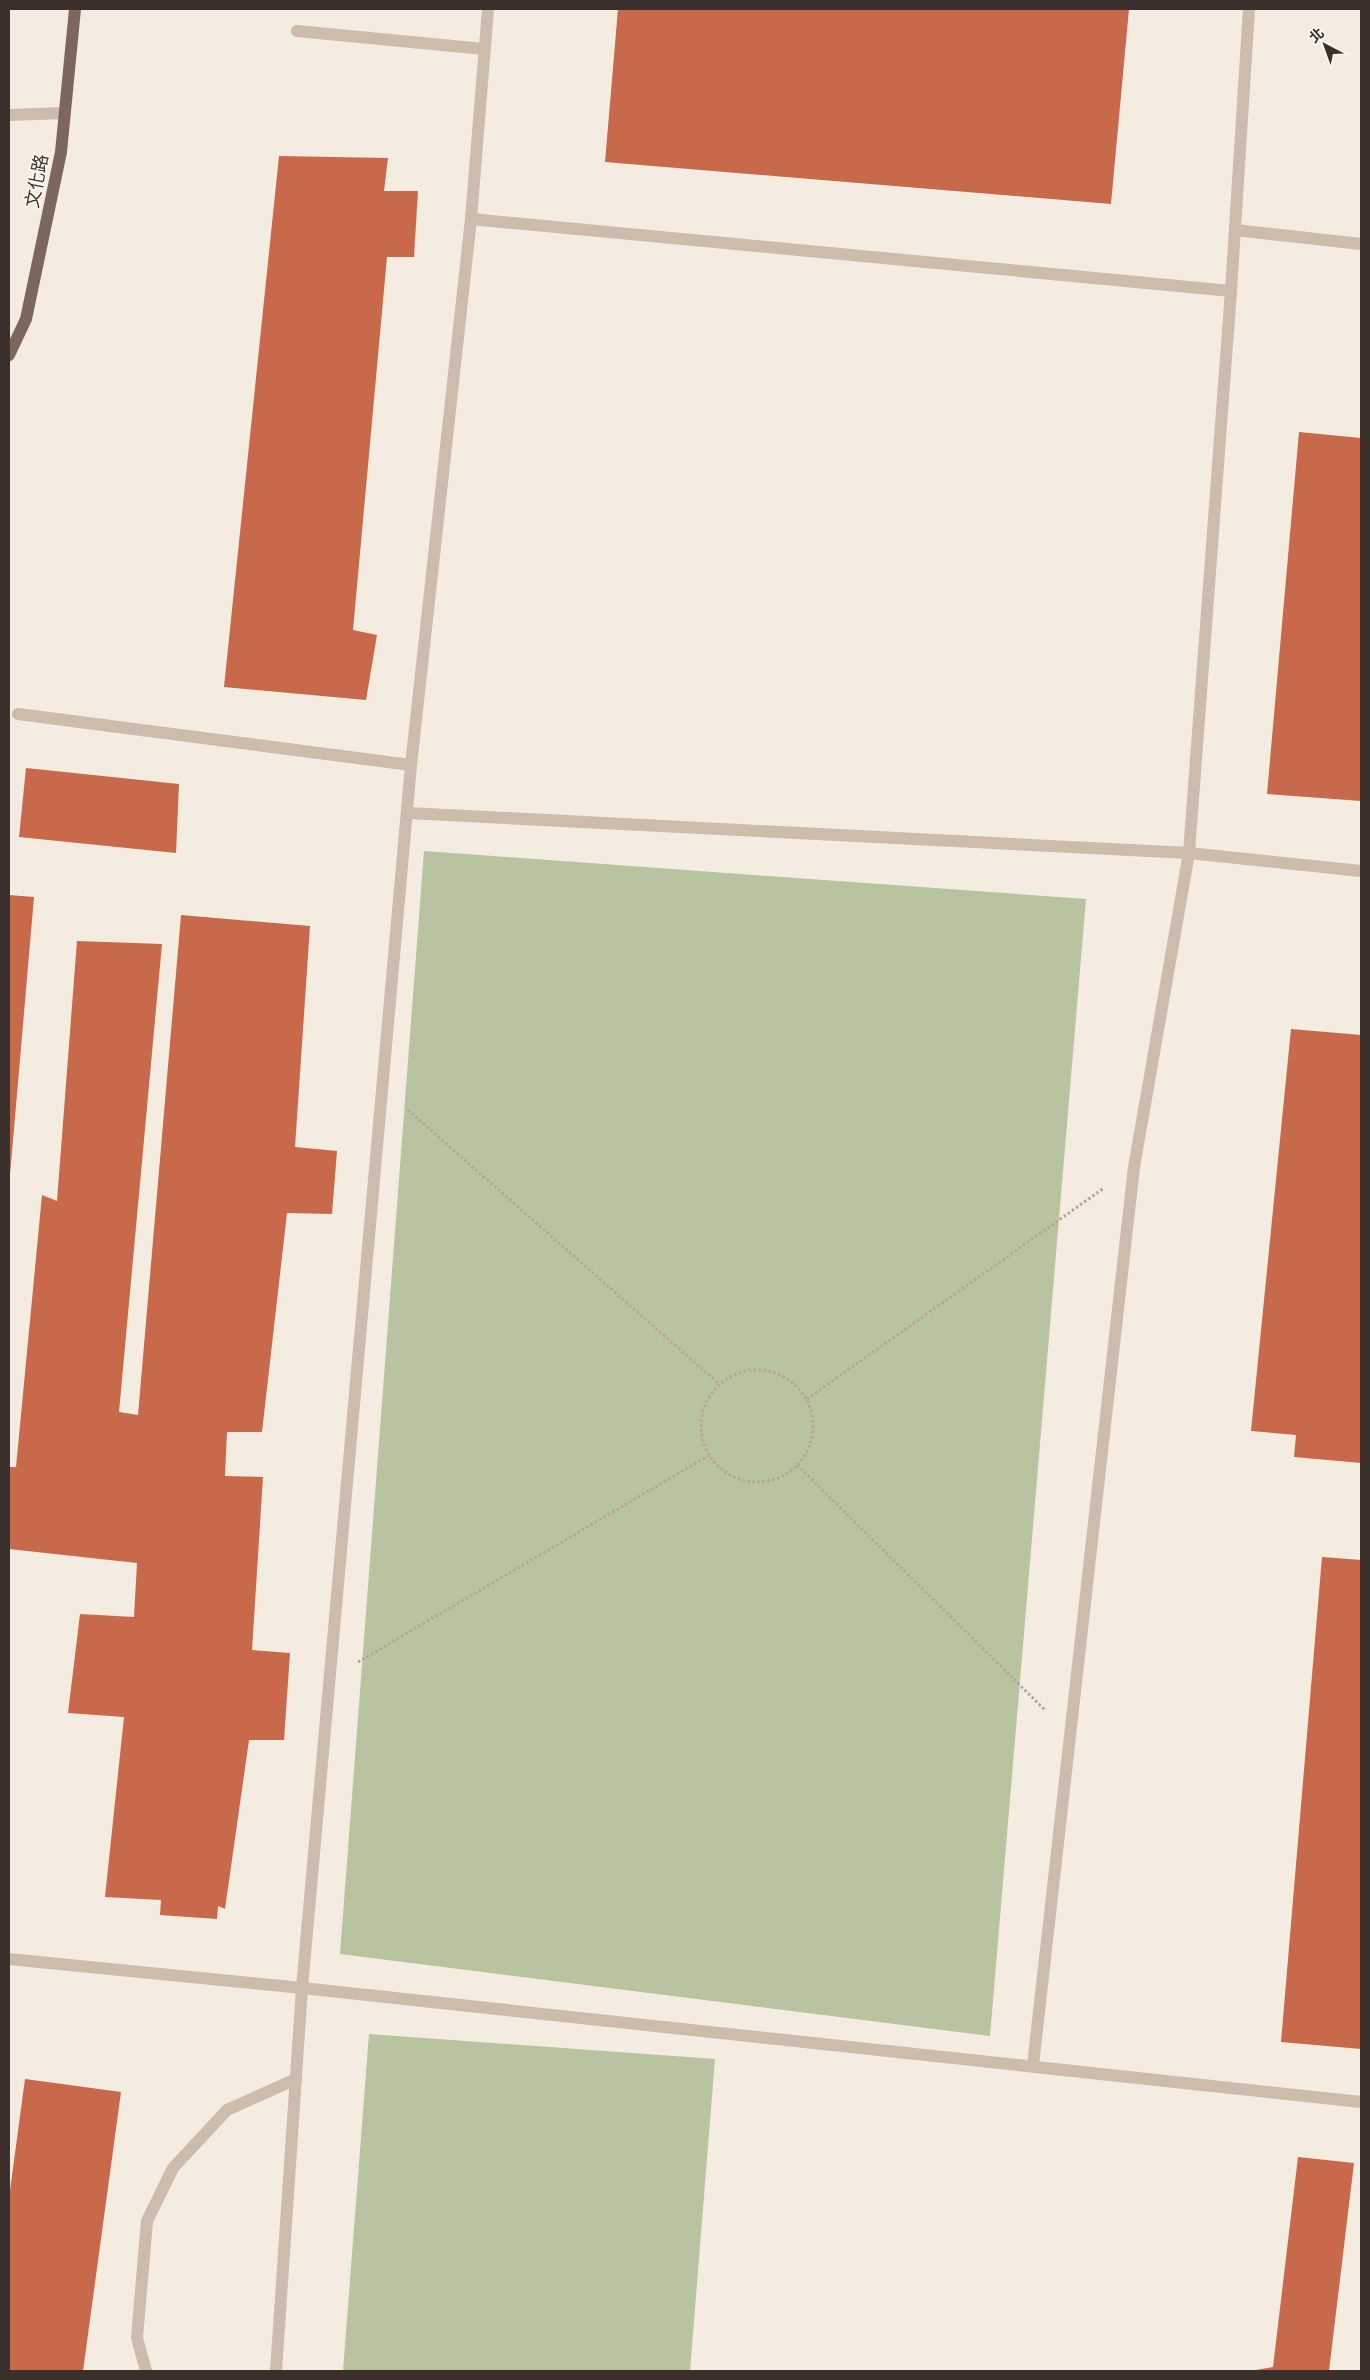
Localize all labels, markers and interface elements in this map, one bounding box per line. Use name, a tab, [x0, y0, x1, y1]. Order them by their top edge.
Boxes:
north arrow	[1300, 20, 1350, 70]
text: 北	[1305, 23, 1328, 47]
street label: 文化路	[19, 152, 53, 210]

